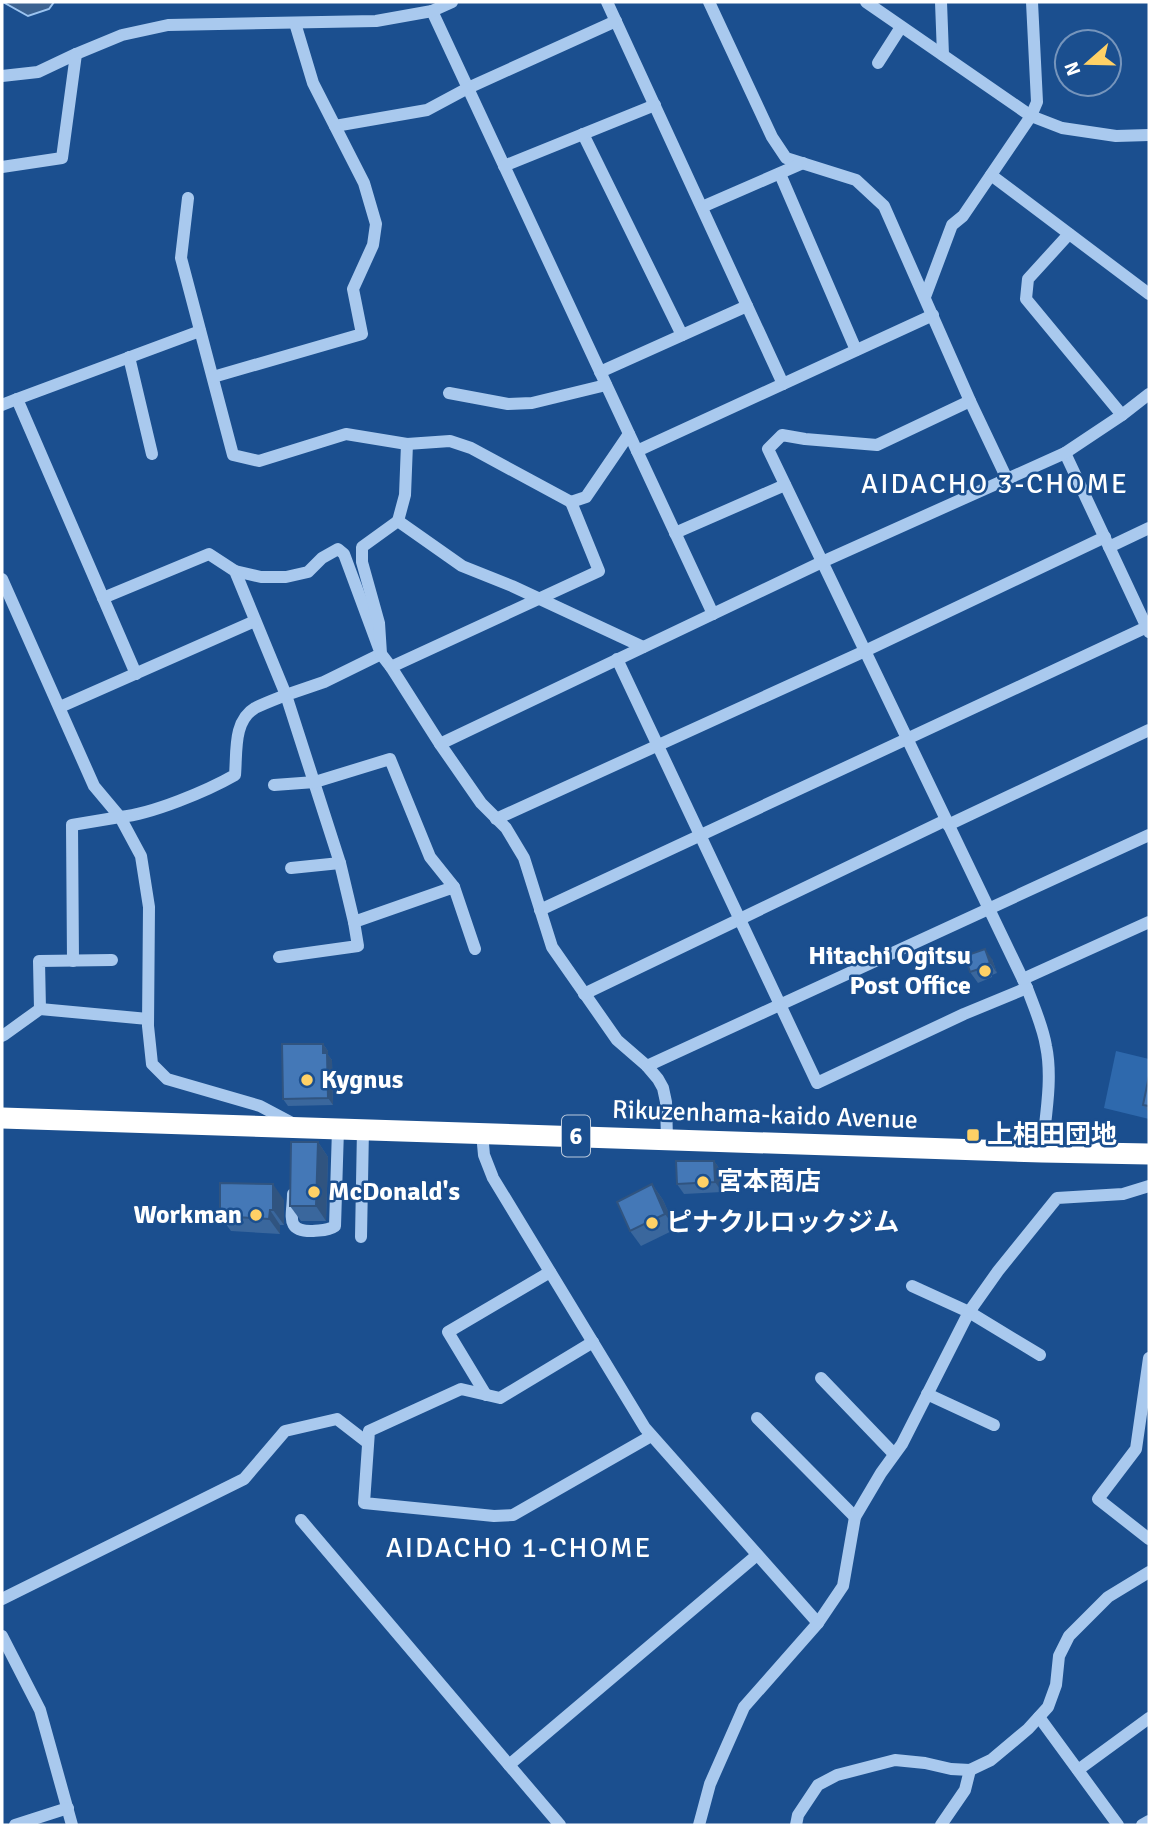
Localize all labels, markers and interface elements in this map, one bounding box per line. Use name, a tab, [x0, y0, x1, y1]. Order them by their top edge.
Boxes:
north arrow	[1053, 28, 1123, 98]
text: N	[1059, 58, 1087, 79]
district label: AIDACHO 3-CHOME	[861, 467, 1129, 501]
place label: Hitachi Ogitsu Post Office	[808, 940, 971, 1002]
marker: Hitachi Ogitsu Post Office	[977, 963, 993, 979]
place label: Kygnus	[321, 1064, 403, 1096]
marker: Kygnus	[299, 1072, 315, 1088]
street label: Rikuzenhama-kaido Avenue	[612, 1094, 918, 1136]
road number: 6	[562, 1116, 590, 1156]
place label: 上相田団地	[987, 1119, 1117, 1151]
marker: 上相田団地	[965, 1127, 981, 1143]
place label: 宮本商店	[717, 1166, 821, 1198]
marker: 宮本商店	[695, 1174, 711, 1190]
place label: McDonald's	[328, 1176, 460, 1208]
marker: McDonald's	[306, 1184, 322, 1200]
place label: Workman	[133, 1199, 242, 1231]
marker: Workman	[248, 1207, 264, 1223]
place label: ピナクルロックジム	[666, 1207, 899, 1239]
marker: ピナクルロックジム	[644, 1215, 660, 1231]
district label: AIDACHO 1-CHOME	[386, 1531, 652, 1565]

